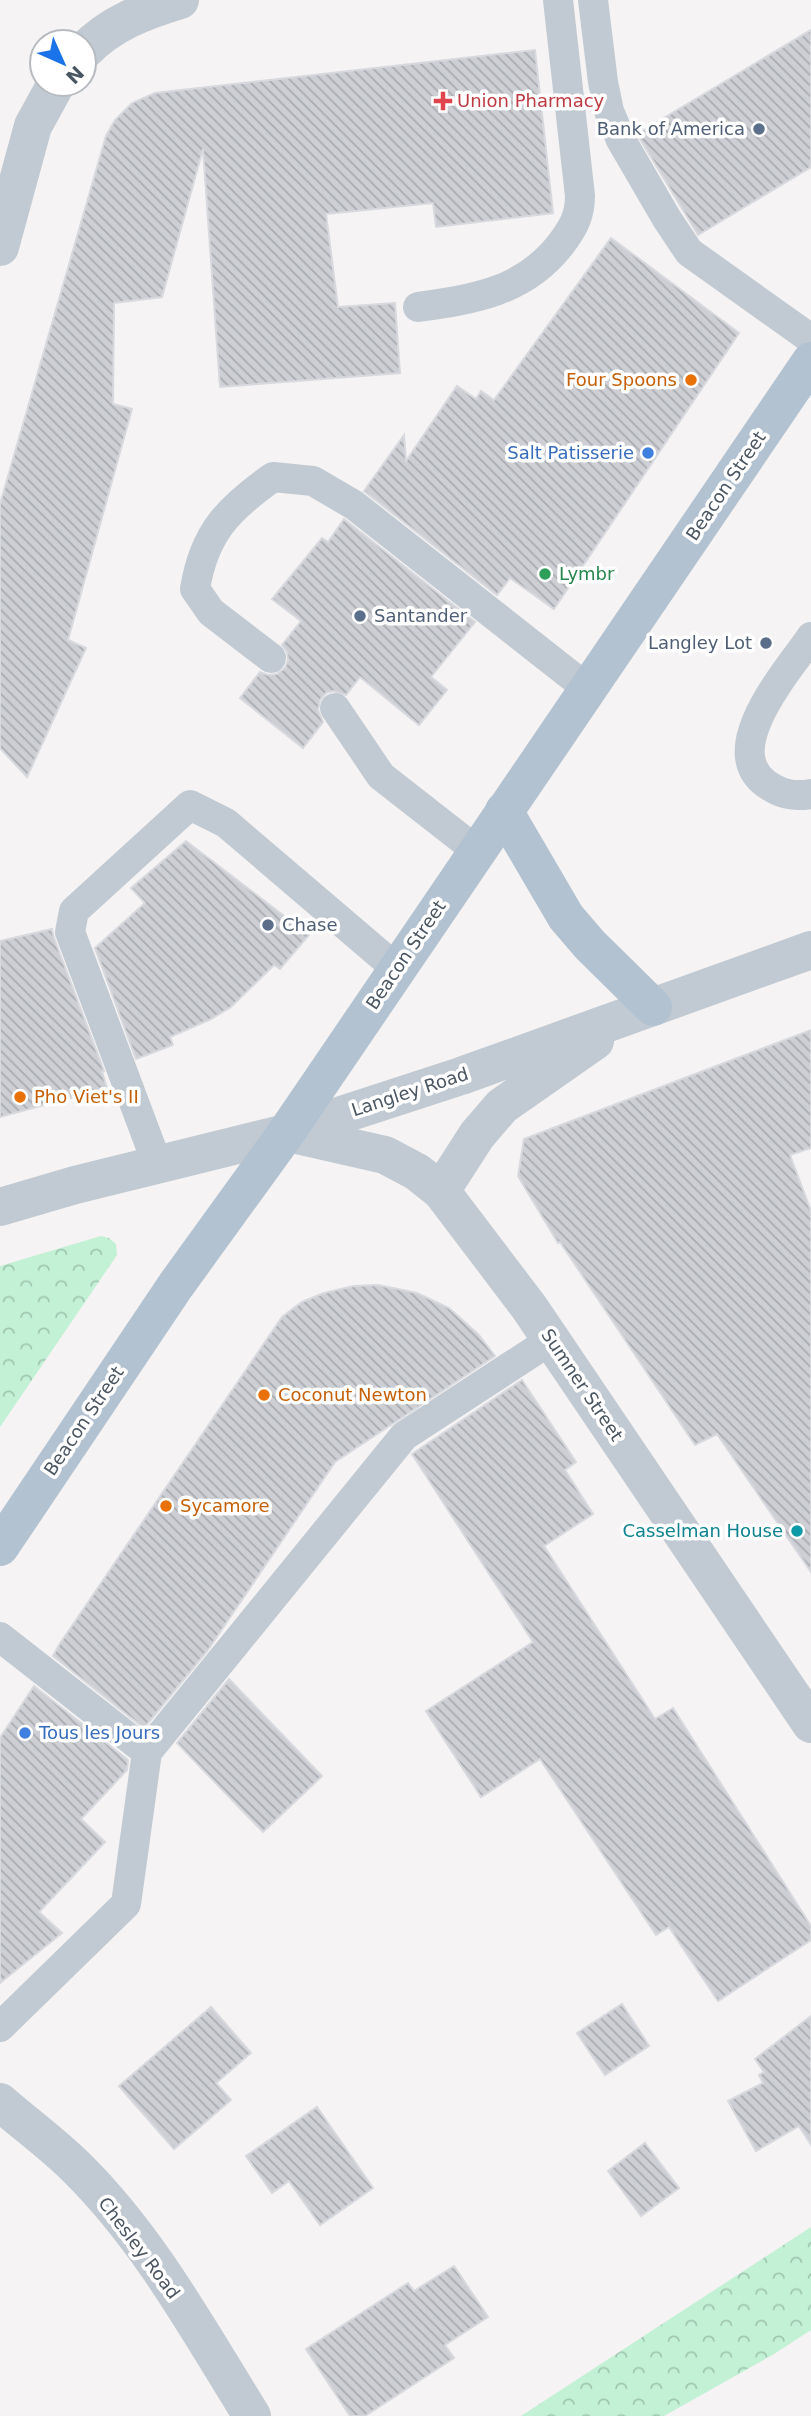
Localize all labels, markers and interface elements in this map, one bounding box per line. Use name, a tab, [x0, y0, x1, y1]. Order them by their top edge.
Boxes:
north arrow	[28, 28, 98, 98]
text: N	[62, 62, 88, 88]
place label: Union Pharmacy	[457, 90, 605, 111]
marker: Union Pharmacy	[435, 93, 451, 109]
place label: Bank of America	[597, 118, 745, 139]
marker: Bank of America	[751, 121, 767, 137]
place label: Four Spoons	[566, 369, 677, 390]
marker: Four Spoons	[683, 372, 699, 388]
street label: Beacon Street	[681, 427, 770, 544]
place label: Salt Patisserie	[507, 442, 634, 463]
marker: Salt Patisserie	[640, 445, 656, 461]
place label: Lymbr	[559, 563, 615, 584]
marker: Lymbr	[537, 566, 553, 582]
place label: Santander	[374, 605, 468, 626]
marker: Santander	[352, 608, 368, 624]
place label: Langley Lot	[648, 632, 752, 653]
marker: Langley Lot	[758, 635, 774, 651]
street label: Beacon Street	[361, 896, 450, 1013]
place label: Chase	[282, 914, 337, 935]
marker: Chase	[260, 917, 276, 933]
street label: Langley Road	[349, 1063, 471, 1120]
place label: Pho Viet's II	[34, 1086, 139, 1107]
marker: Pho Viet's II	[12, 1089, 28, 1105]
street label: Sumner Street	[537, 1325, 628, 1445]
street label: Beacon Street	[39, 1362, 128, 1479]
place label: Coconut Newton	[278, 1384, 427, 1405]
marker: Coconut Newton	[256, 1387, 272, 1403]
place label: Sycamore	[180, 1495, 270, 1516]
marker: Sycamore	[158, 1498, 174, 1514]
place label: Casselman House	[622, 1520, 783, 1541]
marker: Casselman House	[789, 1523, 805, 1539]
place label: Tous les Jours	[38, 1722, 160, 1743]
marker: Tous les Jours	[17, 1725, 33, 1741]
street label: Chesley Road	[94, 2193, 185, 2303]

